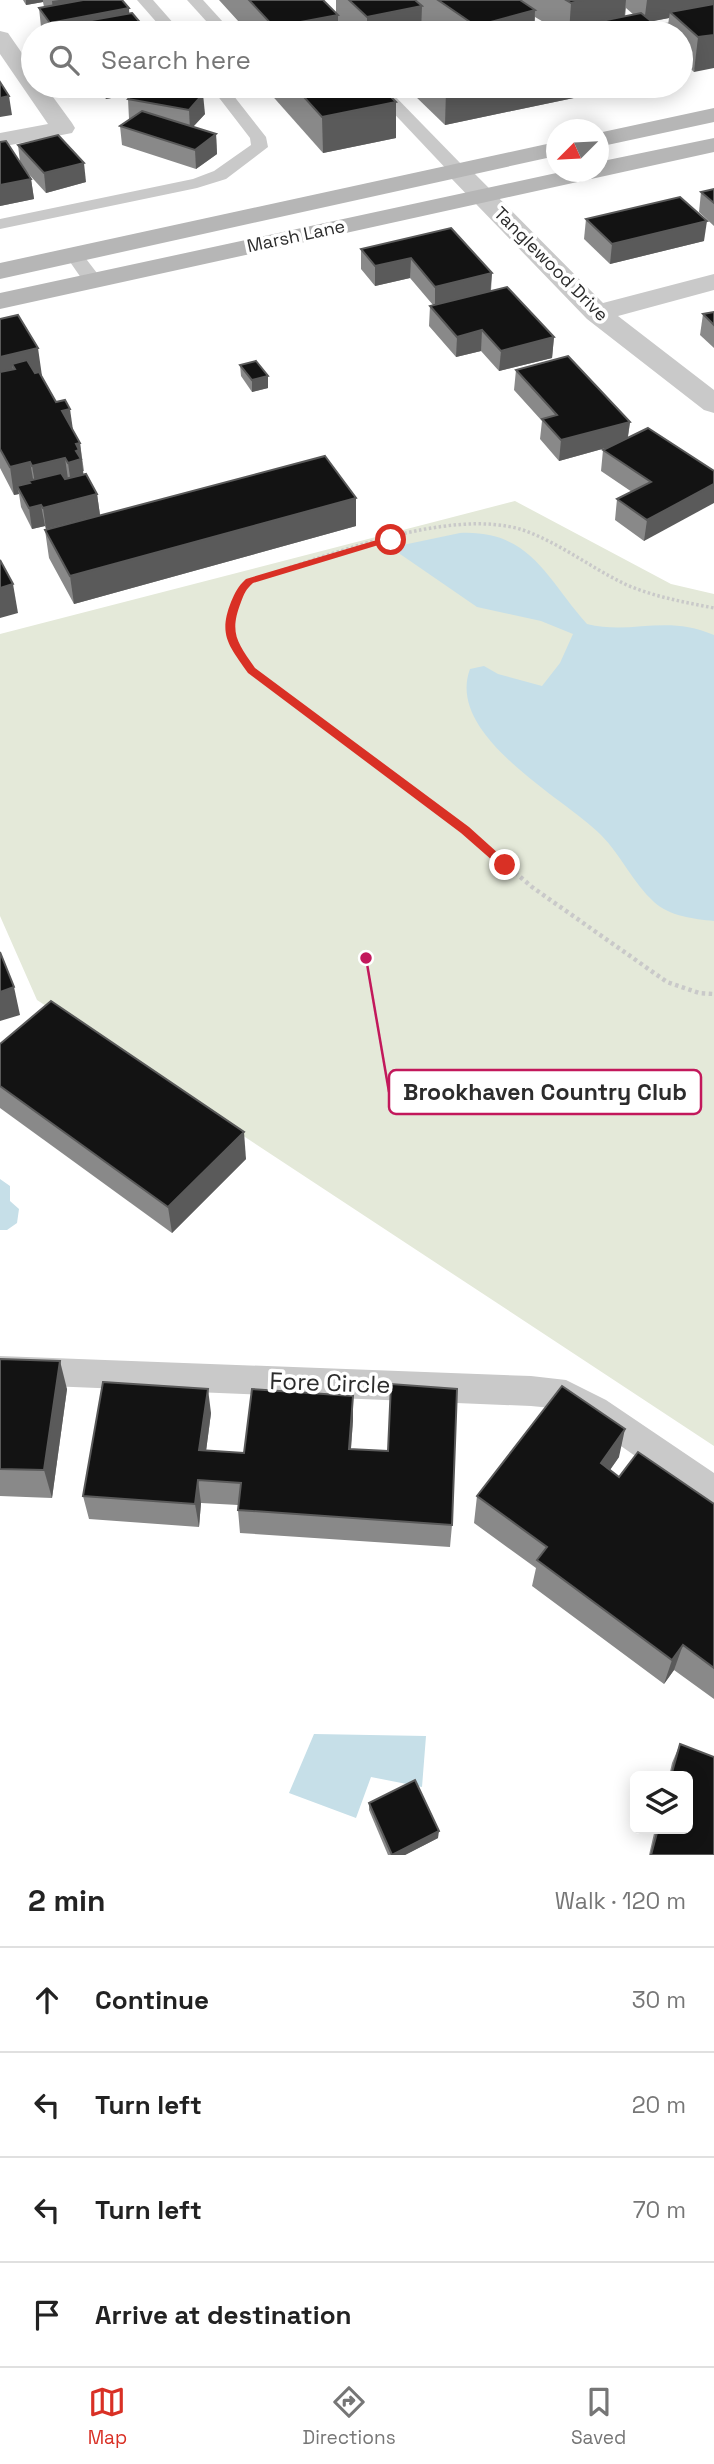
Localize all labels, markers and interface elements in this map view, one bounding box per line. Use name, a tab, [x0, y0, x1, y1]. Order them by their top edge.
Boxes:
search box	[21, 21, 693, 98]
icon: search	[45, 41, 83, 79]
text: Search here	[101, 43, 251, 77]
north arrow	[546, 119, 609, 182]
street label: Tanglewood Drive	[489, 202, 613, 326]
street label: Marsh Lane	[245, 214, 347, 257]
route start	[375, 524, 406, 555]
route end	[489, 849, 520, 880]
callout: Brookhaven Country Club	[389, 1070, 701, 1114]
text: Brookhaven Country Club	[403, 1077, 687, 1107]
street label: Fore Circle	[269, 1365, 391, 1400]
map controls	[630, 1771, 693, 1834]
button: layers	[630, 1771, 693, 1834]
text: 2 min	[28, 1881, 106, 1920]
text: Walk · 120 m	[555, 1886, 686, 1916]
icon: ahead	[28, 1981, 66, 2019]
text: Continue	[95, 1983, 209, 2017]
text: 30 m	[632, 1985, 686, 2015]
icon: left	[28, 2086, 66, 2124]
text: Turn left	[95, 2088, 202, 2122]
text: 20 m	[632, 2090, 686, 2120]
icon: left	[28, 2191, 66, 2229]
text: Turn left	[95, 2193, 202, 2227]
text: 70 m	[633, 2195, 686, 2225]
icon: arrive	[28, 2296, 66, 2334]
text: Arrive at destination	[95, 2298, 352, 2332]
tab: Map	[88, 2383, 127, 2450]
tab: Directions	[303, 2383, 396, 2450]
tab: Saved	[571, 2383, 626, 2450]

